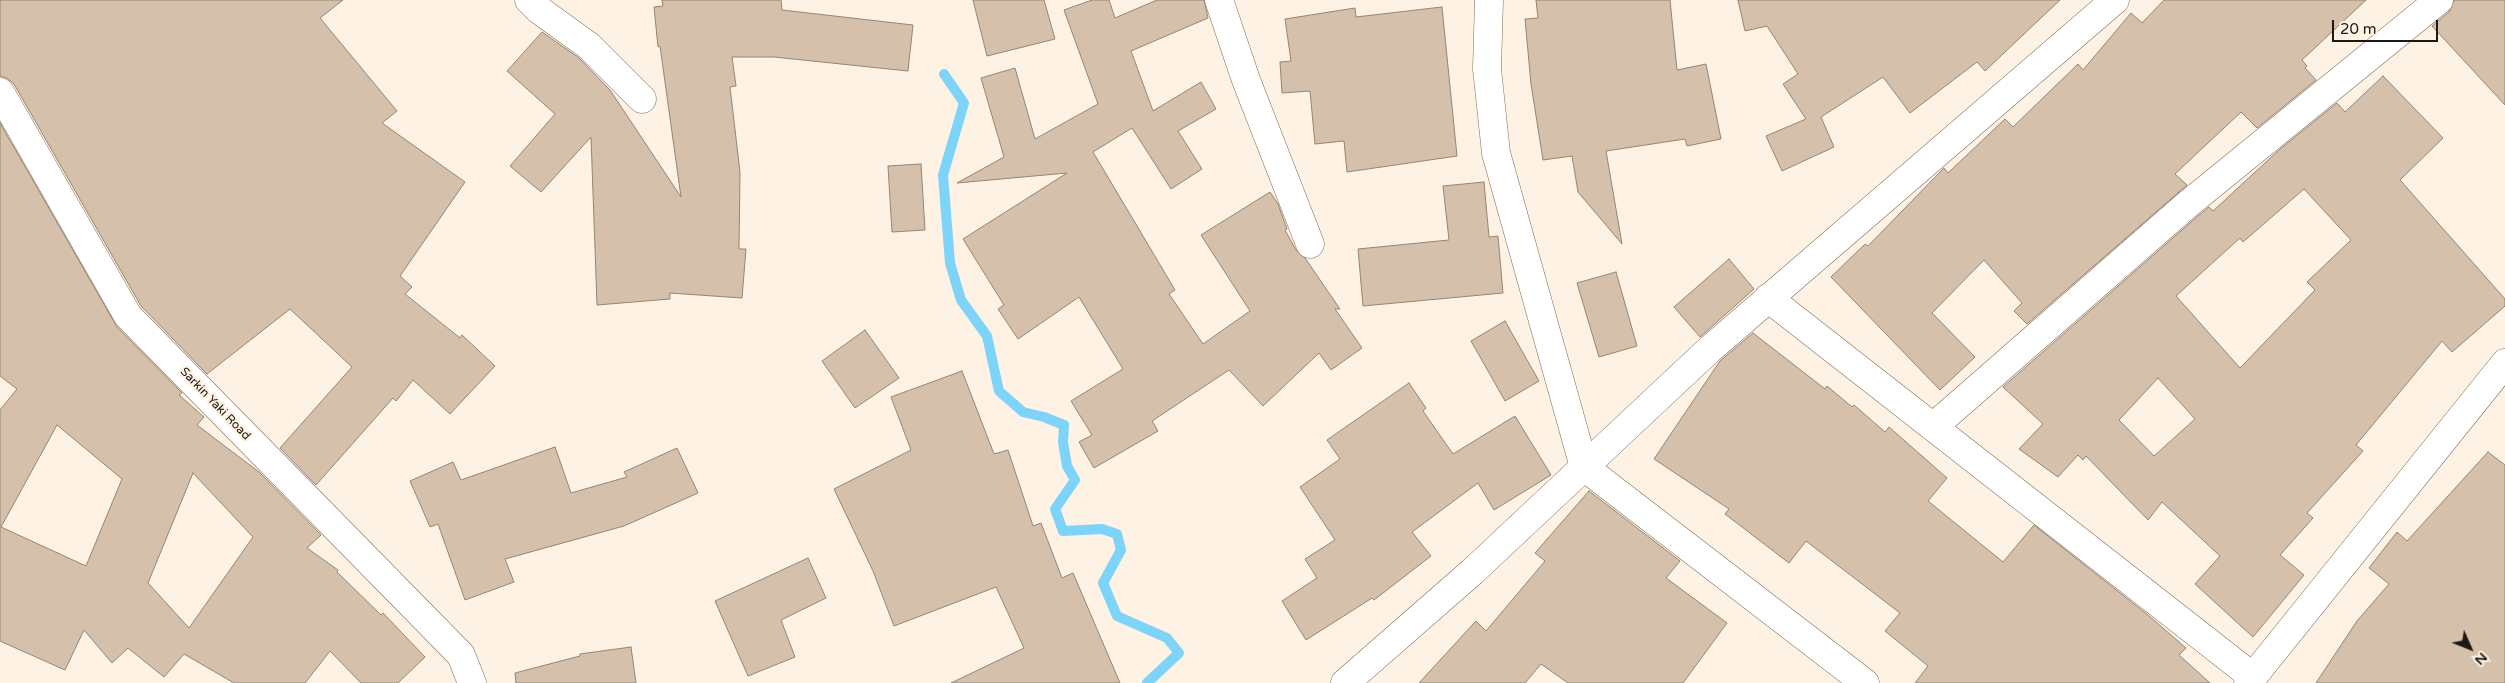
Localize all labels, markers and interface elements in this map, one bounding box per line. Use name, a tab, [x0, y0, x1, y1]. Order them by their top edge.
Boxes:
scale bar	[2335, 10, 2441, 42]
text: 20 m	[2340, 20, 2377, 38]
street label: Sarkin Yaki Road	[177, 365, 253, 443]
north arrow	[2445, 623, 2495, 673]
text: N	[2471, 649, 2491, 669]

